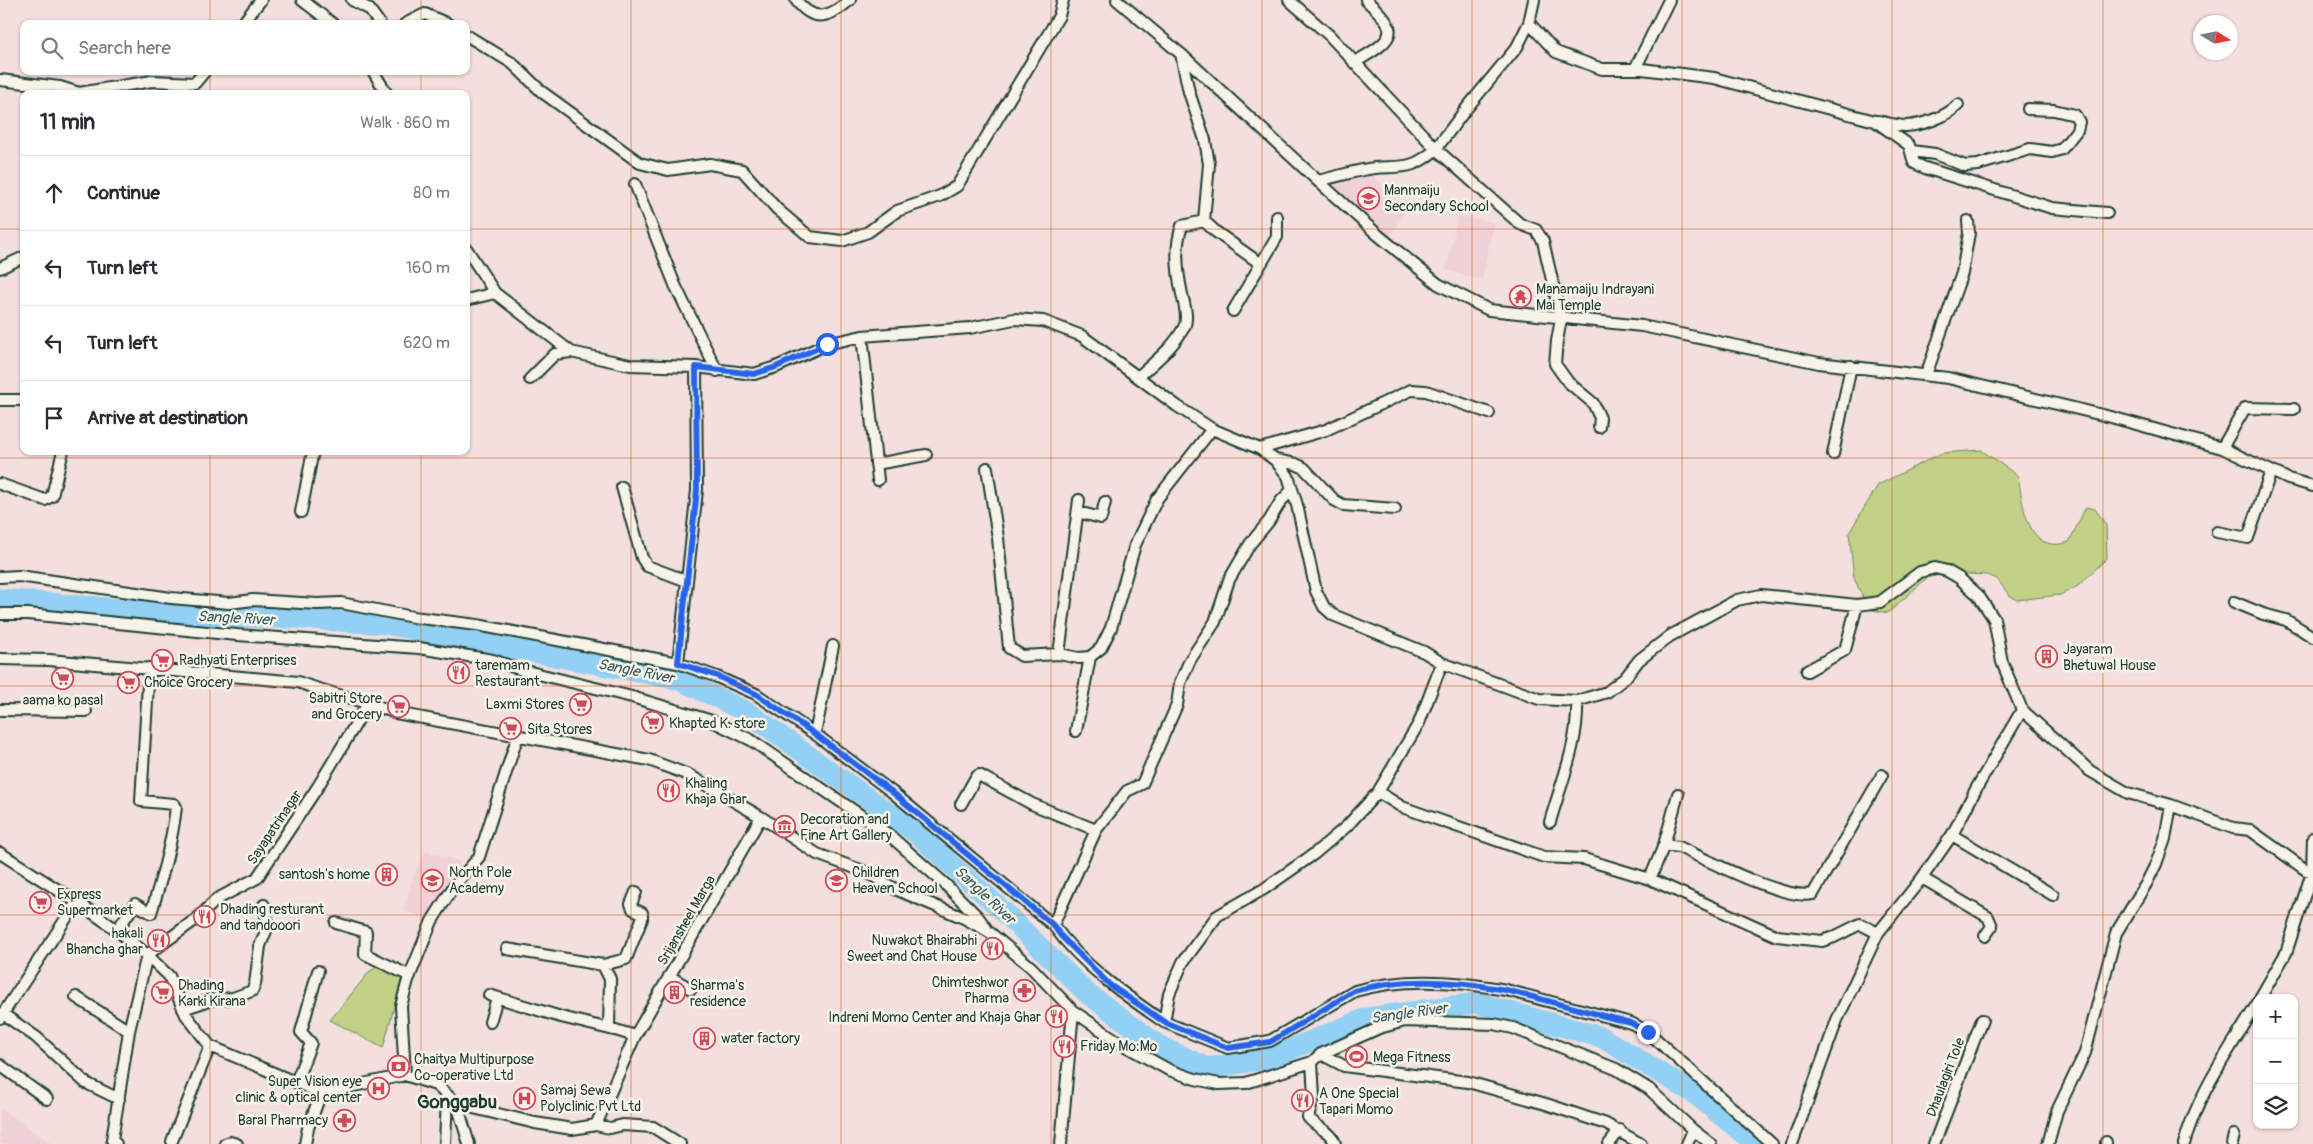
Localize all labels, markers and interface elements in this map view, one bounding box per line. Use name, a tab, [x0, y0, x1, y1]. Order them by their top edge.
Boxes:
north arrow	[2193, 15, 2238, 60]
search box	[20, 20, 470, 75]
icon: search	[38, 34, 66, 62]
text: Search here	[78, 36, 171, 60]
text: 11 min	[40, 109, 95, 136]
text: Walk · 860 m	[360, 113, 450, 133]
icon: ahead	[40, 179, 68, 207]
text: Continue	[87, 181, 160, 205]
place label: Manmaiju Secondary School	[1384, 182, 1489, 215]
text: 80 m	[413, 183, 450, 203]
school or university icon: Manmaiju Secondary School	[1356, 186, 1380, 210]
icon: left	[40, 254, 68, 282]
text: Turn left	[87, 256, 157, 280]
text: 160 m	[406, 258, 450, 278]
place label: Manamaiju Indrayani Mai Temple	[1536, 281, 1655, 314]
temple icon: Manamaiju Indrayani Mai Temple	[1508, 285, 1532, 309]
icon: left	[40, 329, 68, 357]
text: Turn left	[87, 331, 157, 355]
text: 620 m	[403, 333, 450, 353]
route start	[816, 333, 839, 356]
icon: arrive	[40, 404, 68, 432]
text: Arrive at destination	[87, 406, 248, 430]
water label: Sangle River	[197, 607, 276, 630]
place label: Jayaram Bhetuwal House	[2063, 641, 2156, 674]
building icon: Jayaram Bhetuwal House	[2035, 645, 2059, 669]
supermarket icon: Radhyati Enterprises	[151, 648, 175, 672]
place label: Radhyati Enterprises	[179, 652, 297, 669]
water label: Sangle River	[596, 655, 677, 688]
place label: taremam Restaurant	[474, 657, 540, 690]
restaurant icon: taremam Restaurant	[447, 661, 471, 685]
supermarket icon: aama ko pasal	[51, 666, 75, 690]
supermarket icon: Choice Grocery	[116, 670, 140, 694]
place label: Choice Grocery	[144, 674, 233, 691]
place label: Sabitri Store and Grocery	[309, 690, 382, 723]
place label: aama ko pasal	[23, 692, 103, 709]
supermarket icon: Laxmi Stores	[568, 692, 592, 716]
supermarket icon: Sabitri Store and Grocery	[386, 694, 410, 718]
place label: Laxmi Stores	[485, 696, 565, 713]
supermarket icon: Khapted K. store	[641, 711, 665, 735]
place label: Khapted K. store	[669, 715, 765, 732]
supermarket icon: Sita Stores	[499, 717, 523, 741]
place label: Sita Stores	[527, 721, 593, 738]
place label: Khaling Khaja Ghar	[685, 775, 747, 808]
restaurant icon: Khaling Khaja Ghar	[657, 779, 681, 803]
street label: Sayapatrinagar	[243, 787, 305, 868]
place label: Decoration and Fine Art Gallery	[800, 811, 892, 844]
museum icon: Decoration and Fine Art Gallery	[772, 815, 796, 839]
building icon: santosh's home	[374, 862, 398, 886]
water label: Sangle River	[950, 862, 1020, 930]
place label: North Pole Academy	[449, 864, 512, 897]
place label: Children Heaven School	[852, 864, 938, 897]
place label: santosh's home	[279, 866, 370, 883]
school or university icon: North Pole Academy	[421, 868, 445, 892]
school or university icon: Children Heaven School	[824, 868, 848, 892]
street label: Srijansheel Marga	[654, 872, 719, 968]
place label: Express Supermarket	[57, 886, 133, 919]
supermarket icon: Express Supermarket	[29, 890, 53, 914]
place label: Dhading resturant and tandooori	[220, 901, 325, 934]
restaurant icon: Dhading resturant and tandooori	[192, 905, 216, 929]
place label: hakali Bhancha ghar	[66, 925, 144, 958]
restaurant icon: hakali Bhancha ghar	[147, 929, 171, 953]
place label: Nuwakot Bhairabhi Sweet and Chat House	[846, 932, 978, 965]
restaurant icon: Nuwakot Bhairabhi Sweet and Chat House	[981, 936, 1005, 960]
place label: Chimteshwor Pharma	[932, 974, 1009, 1007]
place label: Dhading Karki Kirana	[178, 977, 246, 1010]
place label: Sharma's residence	[690, 977, 746, 1010]
pharmacy icon: Chimteshwor Pharma	[1013, 978, 1037, 1002]
supermarket icon: Dhading Karki Kirana	[150, 981, 174, 1005]
building icon: Sharma's residence	[662, 981, 686, 1005]
map controls	[2253, 994, 2298, 1129]
button: +	[2253, 994, 2298, 1039]
water label: Sangle River	[1370, 999, 1450, 1028]
restaurant icon: Indreni Momo Center and Khaja Ghar	[1045, 1005, 1069, 1029]
place label: Indreni Momo Center and Khaja Ghar	[828, 1009, 1041, 1026]
route end	[1637, 1021, 1660, 1044]
building icon: water factory	[693, 1026, 717, 1050]
place label: water factory	[721, 1030, 800, 1047]
restaurant icon: Friday Mo:Mo	[1052, 1034, 1076, 1058]
street label: Dhaulagiri Tole	[1923, 1035, 1968, 1119]
place label: Friday Mo:Mo	[1080, 1038, 1158, 1055]
button: −	[2253, 1039, 2298, 1084]
sports icon: Mega Fitness	[1345, 1045, 1369, 1069]
place label: Mega Fitness	[1373, 1049, 1451, 1066]
place label: Chaitya Multipurpose Co-operative Ltd	[414, 1051, 534, 1084]
bank icon: Chaitya Multipurpose Co-operative Ltd	[386, 1055, 410, 1079]
place label: Super Vision eye clinic & optical center	[235, 1073, 362, 1106]
hospital icon: Super Vision eye clinic & optical center	[366, 1077, 390, 1101]
place label: Samaj Sewa Polyclinic Pvt Ltd	[540, 1082, 641, 1115]
button: layers	[2253, 1084, 2298, 1129]
place label: A One Special Tapari Momo	[1319, 1085, 1399, 1118]
hospital icon: Samaj Sewa Polyclinic Pvt Ltd	[512, 1086, 536, 1110]
restaurant icon: A One Special Tapari Momo	[1291, 1089, 1315, 1113]
district label: Gonggabu	[417, 1090, 497, 1114]
pharmacy icon: Baral Pharmacy	[332, 1108, 356, 1132]
place label: Baral Pharmacy	[238, 1112, 328, 1129]

